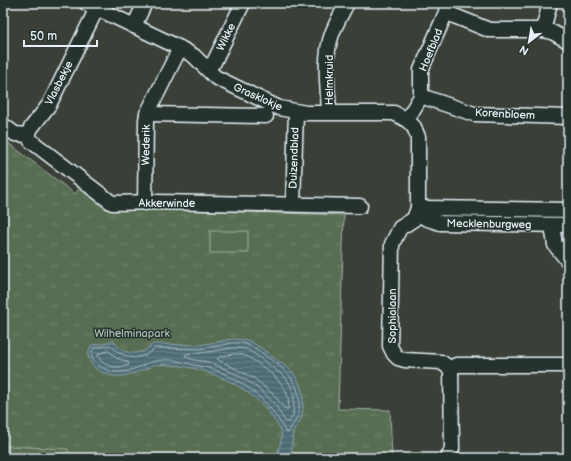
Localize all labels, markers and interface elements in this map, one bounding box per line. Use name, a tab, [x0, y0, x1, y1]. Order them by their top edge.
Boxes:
street label: Wikke	[214, 21, 238, 53]
scale bar	[24, 22, 97, 48]
north arrow	[509, 22, 549, 62]
street label: Hoefblad	[416, 27, 446, 73]
text: 50 m	[30, 29, 57, 44]
text: N	[517, 42, 531, 58]
street label: Helmkruid	[323, 55, 336, 105]
street label: Vlasbekje	[42, 58, 76, 107]
street label: Grasklokje	[231, 80, 285, 114]
street label: Korenbloem	[475, 106, 535, 122]
street label: Wederik	[139, 124, 153, 165]
street label: Duizendblad	[286, 127, 302, 189]
street label: Akkerwinde	[139, 197, 196, 210]
street label: Mecklenburgweg	[446, 217, 532, 231]
street label: Sophialaan	[386, 288, 399, 344]
park label: Wilhelminapark	[94, 327, 170, 340]

